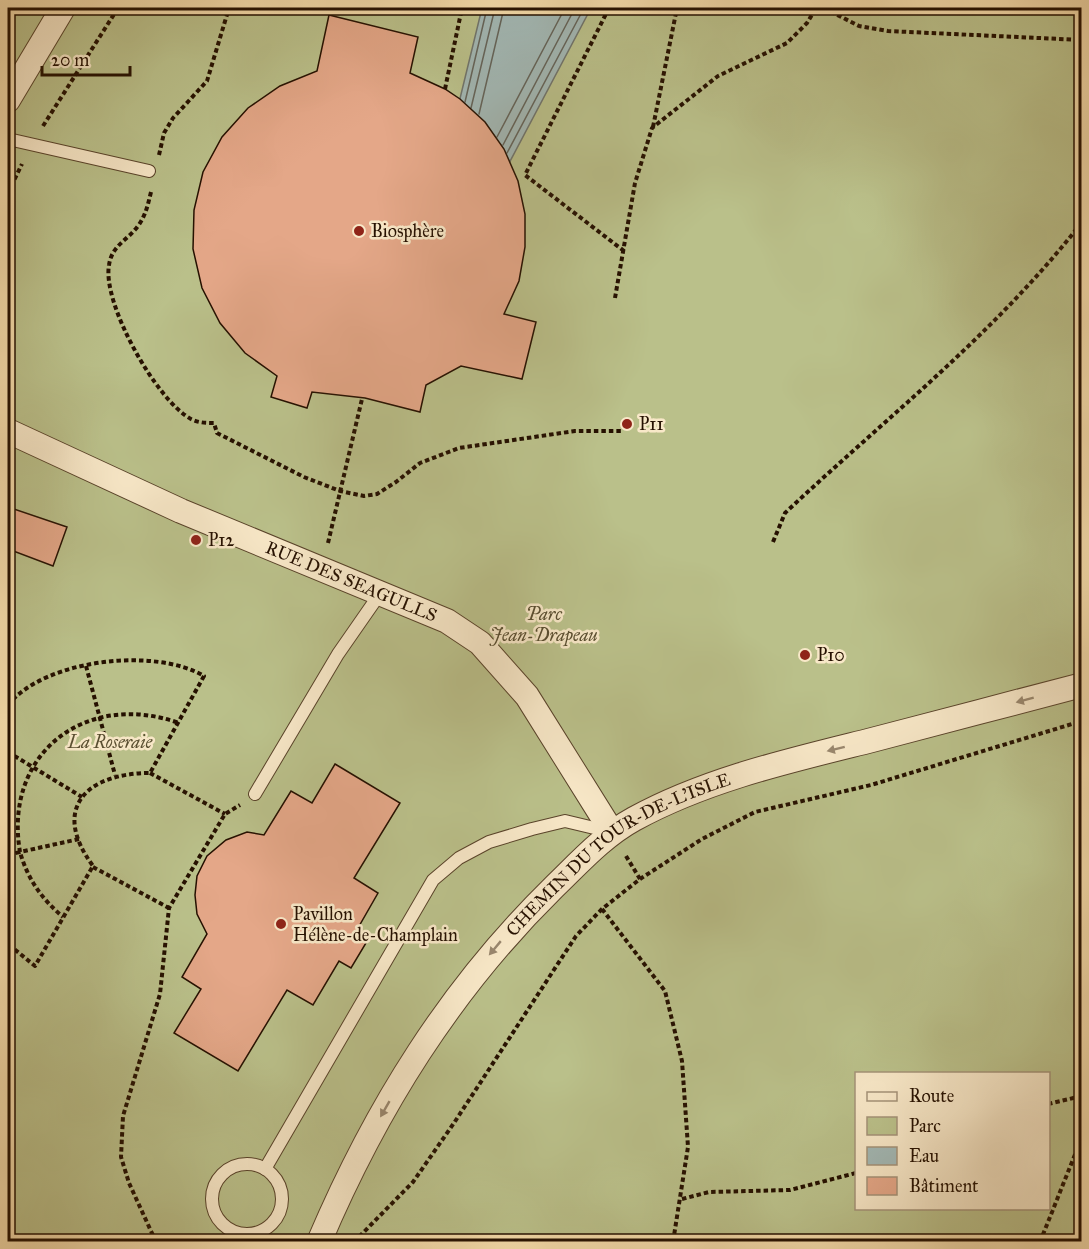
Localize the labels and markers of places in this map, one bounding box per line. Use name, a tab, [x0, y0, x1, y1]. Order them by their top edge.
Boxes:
place label: Biosphère	[371, 220, 444, 242]
marker: Biosphère	[352, 224, 366, 238]
place label: P11	[639, 413, 664, 435]
marker: P11	[620, 417, 634, 431]
place label: P12	[208, 529, 234, 551]
marker: P12	[189, 533, 203, 547]
place label: P10	[817, 644, 845, 666]
marker: P10	[798, 648, 812, 662]
place label: Pavillon Hélène-de-Champlain	[293, 903, 458, 946]
marker: Pavillon Hélène-de-Champlain	[274, 917, 288, 931]

